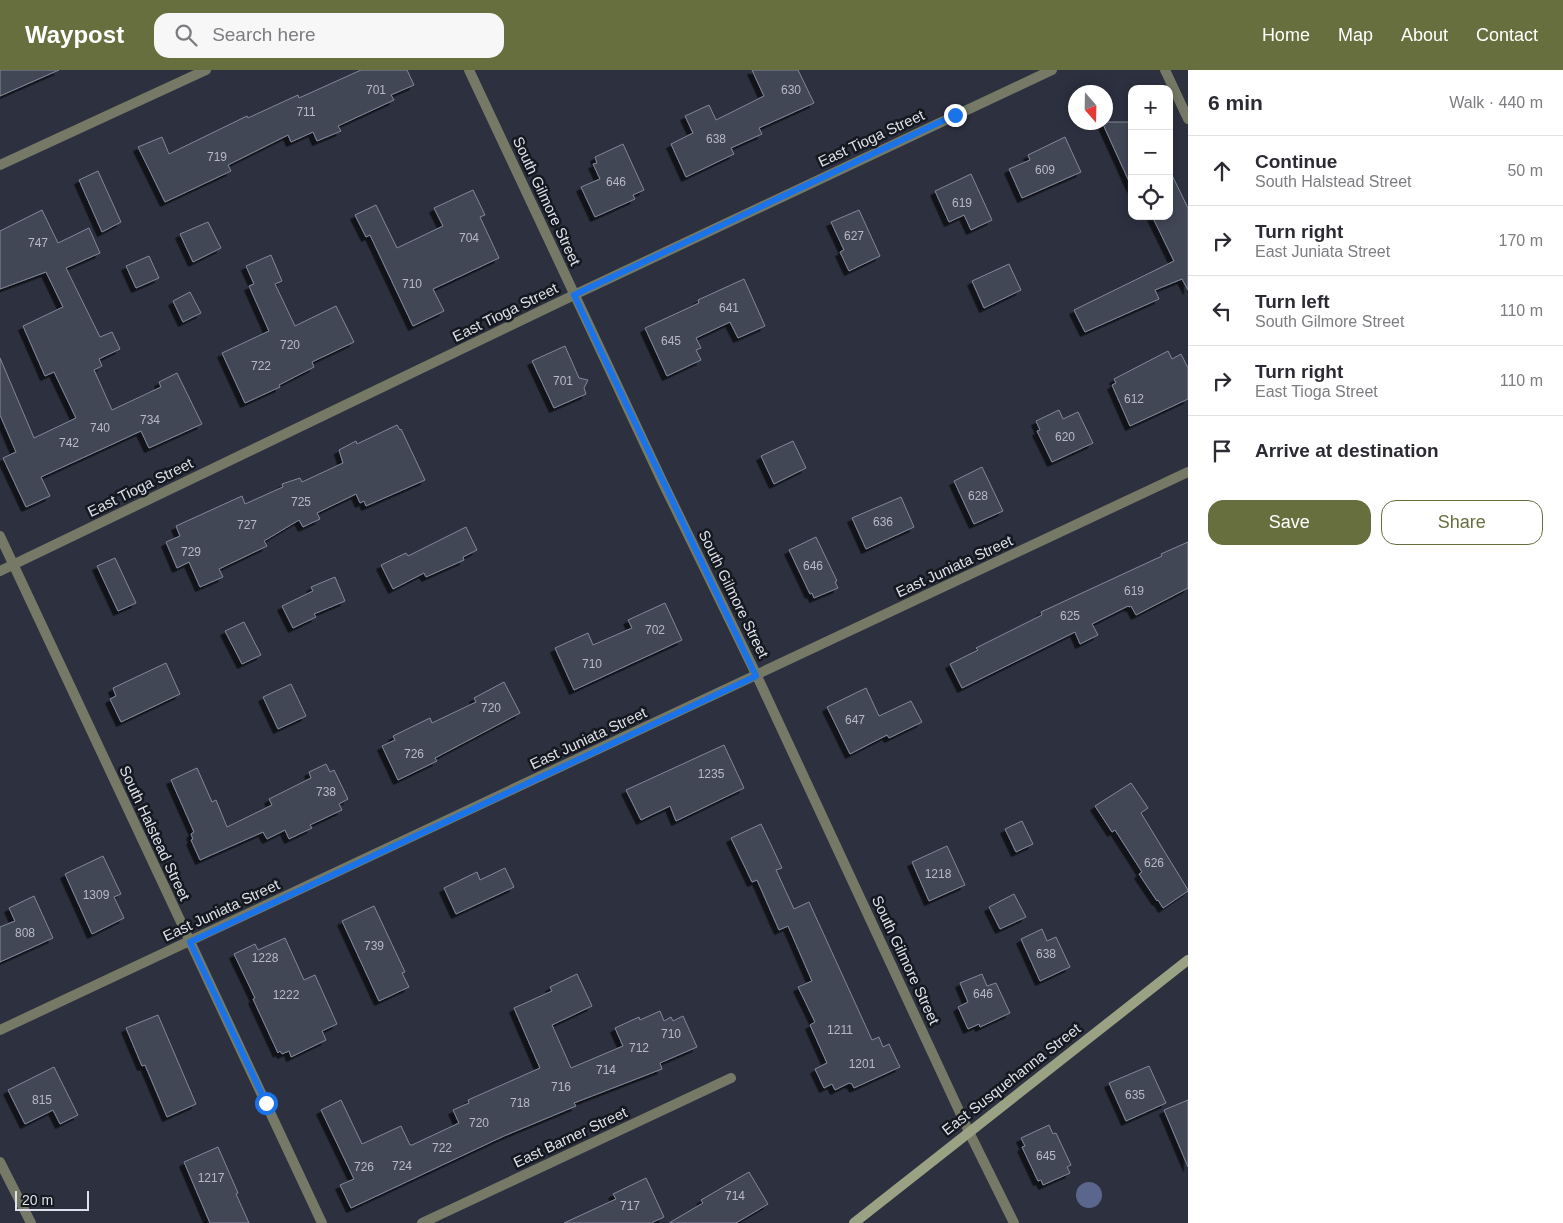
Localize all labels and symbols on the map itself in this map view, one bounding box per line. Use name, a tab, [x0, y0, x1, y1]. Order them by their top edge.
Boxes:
house number: 701	[366, 83, 386, 97]
house number: 630	[781, 83, 801, 97]
north arrow	[1068, 85, 1113, 130]
route end	[944, 104, 967, 127]
house number: 711	[296, 105, 316, 119]
street label: East Tioga Street	[815, 106, 927, 170]
house number: 638	[706, 132, 726, 146]
street label: South Gilmore Street	[510, 134, 585, 269]
house number: 719	[207, 150, 227, 164]
house number: 609	[1035, 163, 1055, 177]
house number: 646	[606, 175, 626, 189]
house number: 619	[952, 196, 972, 210]
house number: 627	[844, 229, 864, 243]
house number: 704	[459, 231, 479, 245]
house number: 747	[28, 236, 48, 250]
house number: 710	[402, 277, 422, 291]
street label: East Tioga Street	[450, 279, 561, 345]
house number: 641	[719, 301, 739, 315]
house number: 645	[661, 334, 681, 348]
house number: 720	[280, 338, 300, 352]
house number: 722	[251, 359, 271, 373]
house number: 701	[553, 374, 573, 388]
house number: 612	[1124, 392, 1144, 406]
house number: 734	[140, 413, 160, 427]
house number: 740	[90, 421, 110, 435]
house number: 620	[1055, 430, 1075, 444]
house number: 742	[59, 436, 79, 450]
street label: East Tioga Street	[85, 454, 196, 520]
house number: 628	[968, 489, 988, 503]
house number: 725	[291, 495, 311, 509]
house number: 636	[873, 515, 893, 529]
house number: 727	[237, 518, 257, 532]
street label: South Gilmore Street	[696, 527, 773, 661]
street label: East Juniata Street	[893, 531, 1016, 600]
house number: 729	[181, 545, 201, 559]
house number: 646	[803, 559, 823, 573]
house number: 619	[1124, 584, 1144, 598]
house number: 625	[1060, 609, 1080, 623]
house number: 702	[645, 623, 665, 637]
house number: 710	[582, 657, 602, 671]
house number: 720	[481, 701, 501, 715]
street label: East Juniata Street	[527, 703, 650, 772]
house number: 647	[845, 713, 865, 727]
house number: 726	[404, 747, 424, 761]
street label: South Halstead Street	[116, 763, 194, 904]
house number: 1235	[698, 767, 725, 781]
house number: 738	[316, 785, 336, 799]
house number: 626	[1144, 856, 1164, 870]
house number: 1218	[925, 867, 952, 881]
street label: East Juniata Street	[160, 875, 283, 944]
house number: 1309	[83, 888, 110, 902]
street label: South Gilmore Street	[869, 893, 944, 1028]
house number: 808	[15, 926, 35, 940]
house number: 739	[364, 939, 384, 953]
house number: 638	[1036, 947, 1056, 961]
house number: 1228	[252, 951, 279, 965]
house number: 646	[973, 987, 993, 1001]
house number: 1222	[273, 988, 300, 1002]
street label: East Susquehanna Street	[938, 1019, 1084, 1138]
house number: 1211	[827, 1023, 853, 1037]
house number: 710	[661, 1027, 681, 1041]
house number: 712	[629, 1041, 649, 1055]
house number: 1201	[849, 1057, 876, 1071]
house number: 714	[596, 1063, 616, 1077]
house number: 716	[551, 1080, 571, 1094]
house number: 635	[1125, 1088, 1145, 1102]
route start	[255, 1092, 278, 1115]
house number: 815	[32, 1093, 52, 1107]
house number: 718	[510, 1096, 530, 1110]
street label: East Barner Street	[510, 1103, 630, 1171]
house number: 720	[469, 1116, 489, 1130]
house number: 722	[432, 1141, 452, 1155]
house number: 645	[1036, 1149, 1056, 1163]
house number: 724	[392, 1159, 412, 1173]
house number: 726	[354, 1160, 374, 1174]
house number: 1217	[198, 1171, 225, 1185]
scale bar	[15, 1188, 89, 1211]
house number: 714	[725, 1189, 745, 1203]
house number: 717	[620, 1199, 640, 1213]

